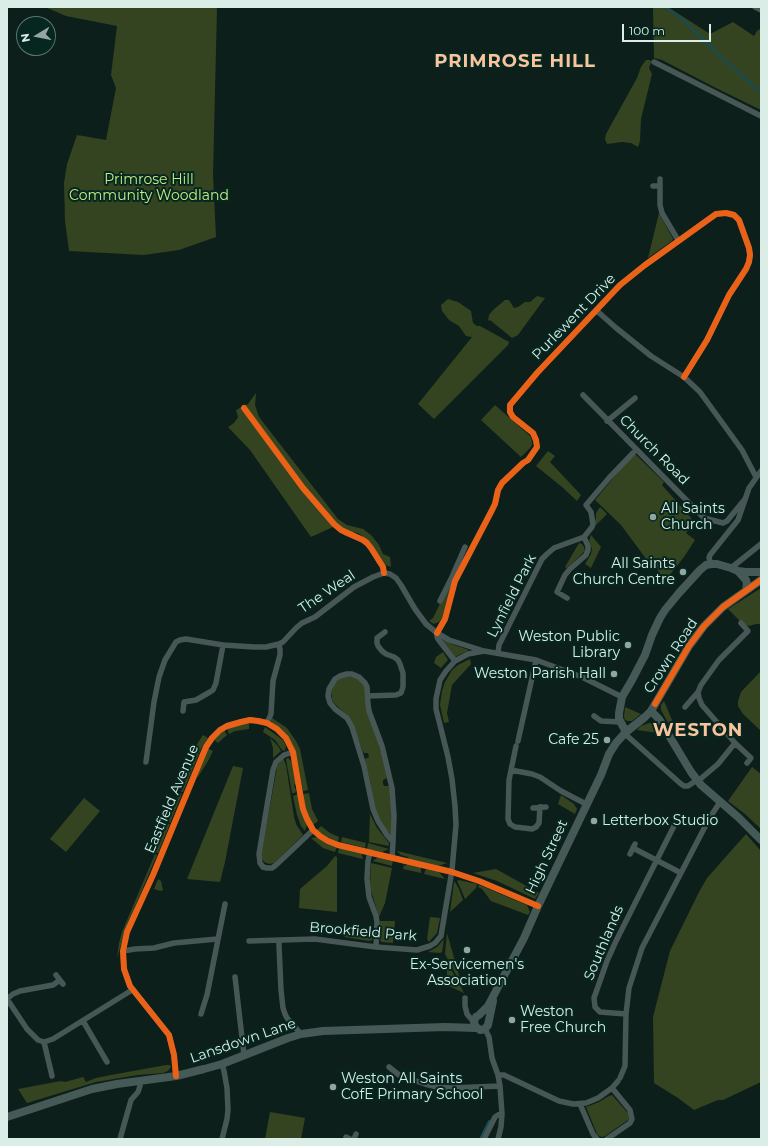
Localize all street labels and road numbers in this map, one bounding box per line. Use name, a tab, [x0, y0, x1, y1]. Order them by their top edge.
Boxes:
street label: Purlewent Drive	[529, 270, 619, 364]
street label: Church Road	[616, 412, 692, 488]
street label: Lynfield Park	[484, 552, 540, 640]
street label: The Weal	[295, 567, 359, 617]
street label: Crown Road	[641, 615, 701, 697]
street label: Eastfield Avenue	[141, 742, 203, 856]
street label: High Street	[522, 817, 572, 897]
street label: Southlands	[581, 903, 627, 983]
street label: Brookfield Park	[309, 919, 417, 945]
street label: Lansdown Lane	[188, 1015, 298, 1067]

